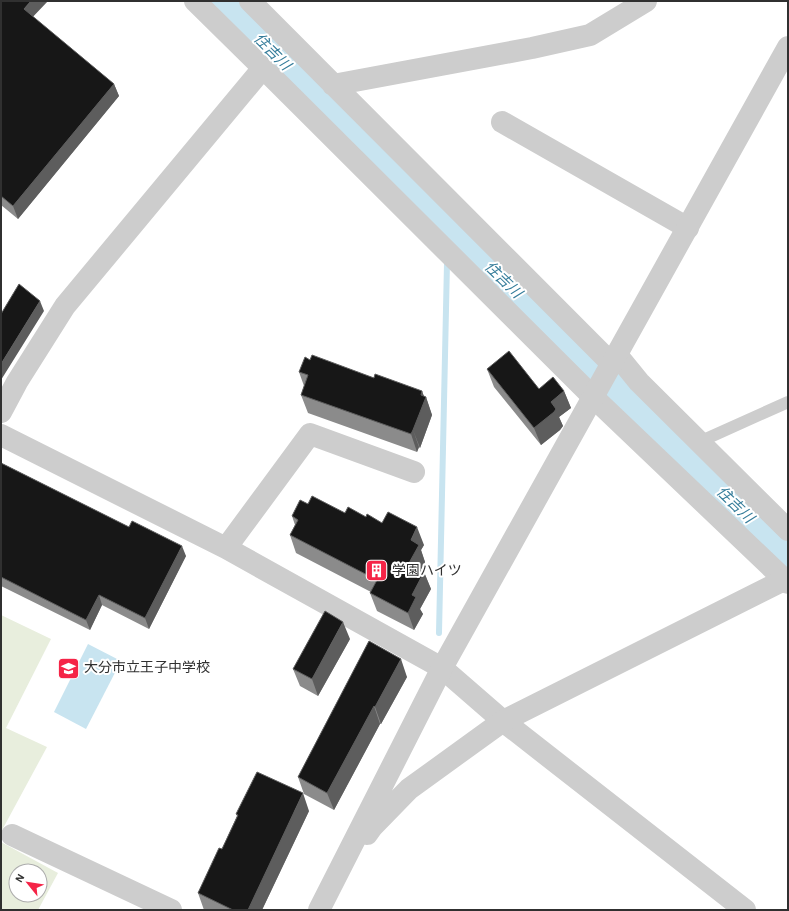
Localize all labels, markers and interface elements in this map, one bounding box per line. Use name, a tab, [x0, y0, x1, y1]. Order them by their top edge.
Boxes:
water label: 住吉川	[251, 30, 295, 75]
water label: 住吉川	[482, 258, 527, 302]
water label: 住吉川	[714, 483, 759, 527]
building icon: 学園ハイツ	[363, 558, 389, 584]
place label: 学園ハイツ	[392, 563, 462, 578]
school or university icon: 大分市立王子中学校	[56, 655, 82, 681]
place label: 大分市立王子中学校	[84, 660, 210, 675]
north arrow	[8, 863, 48, 903]
text: N	[13, 872, 26, 884]

